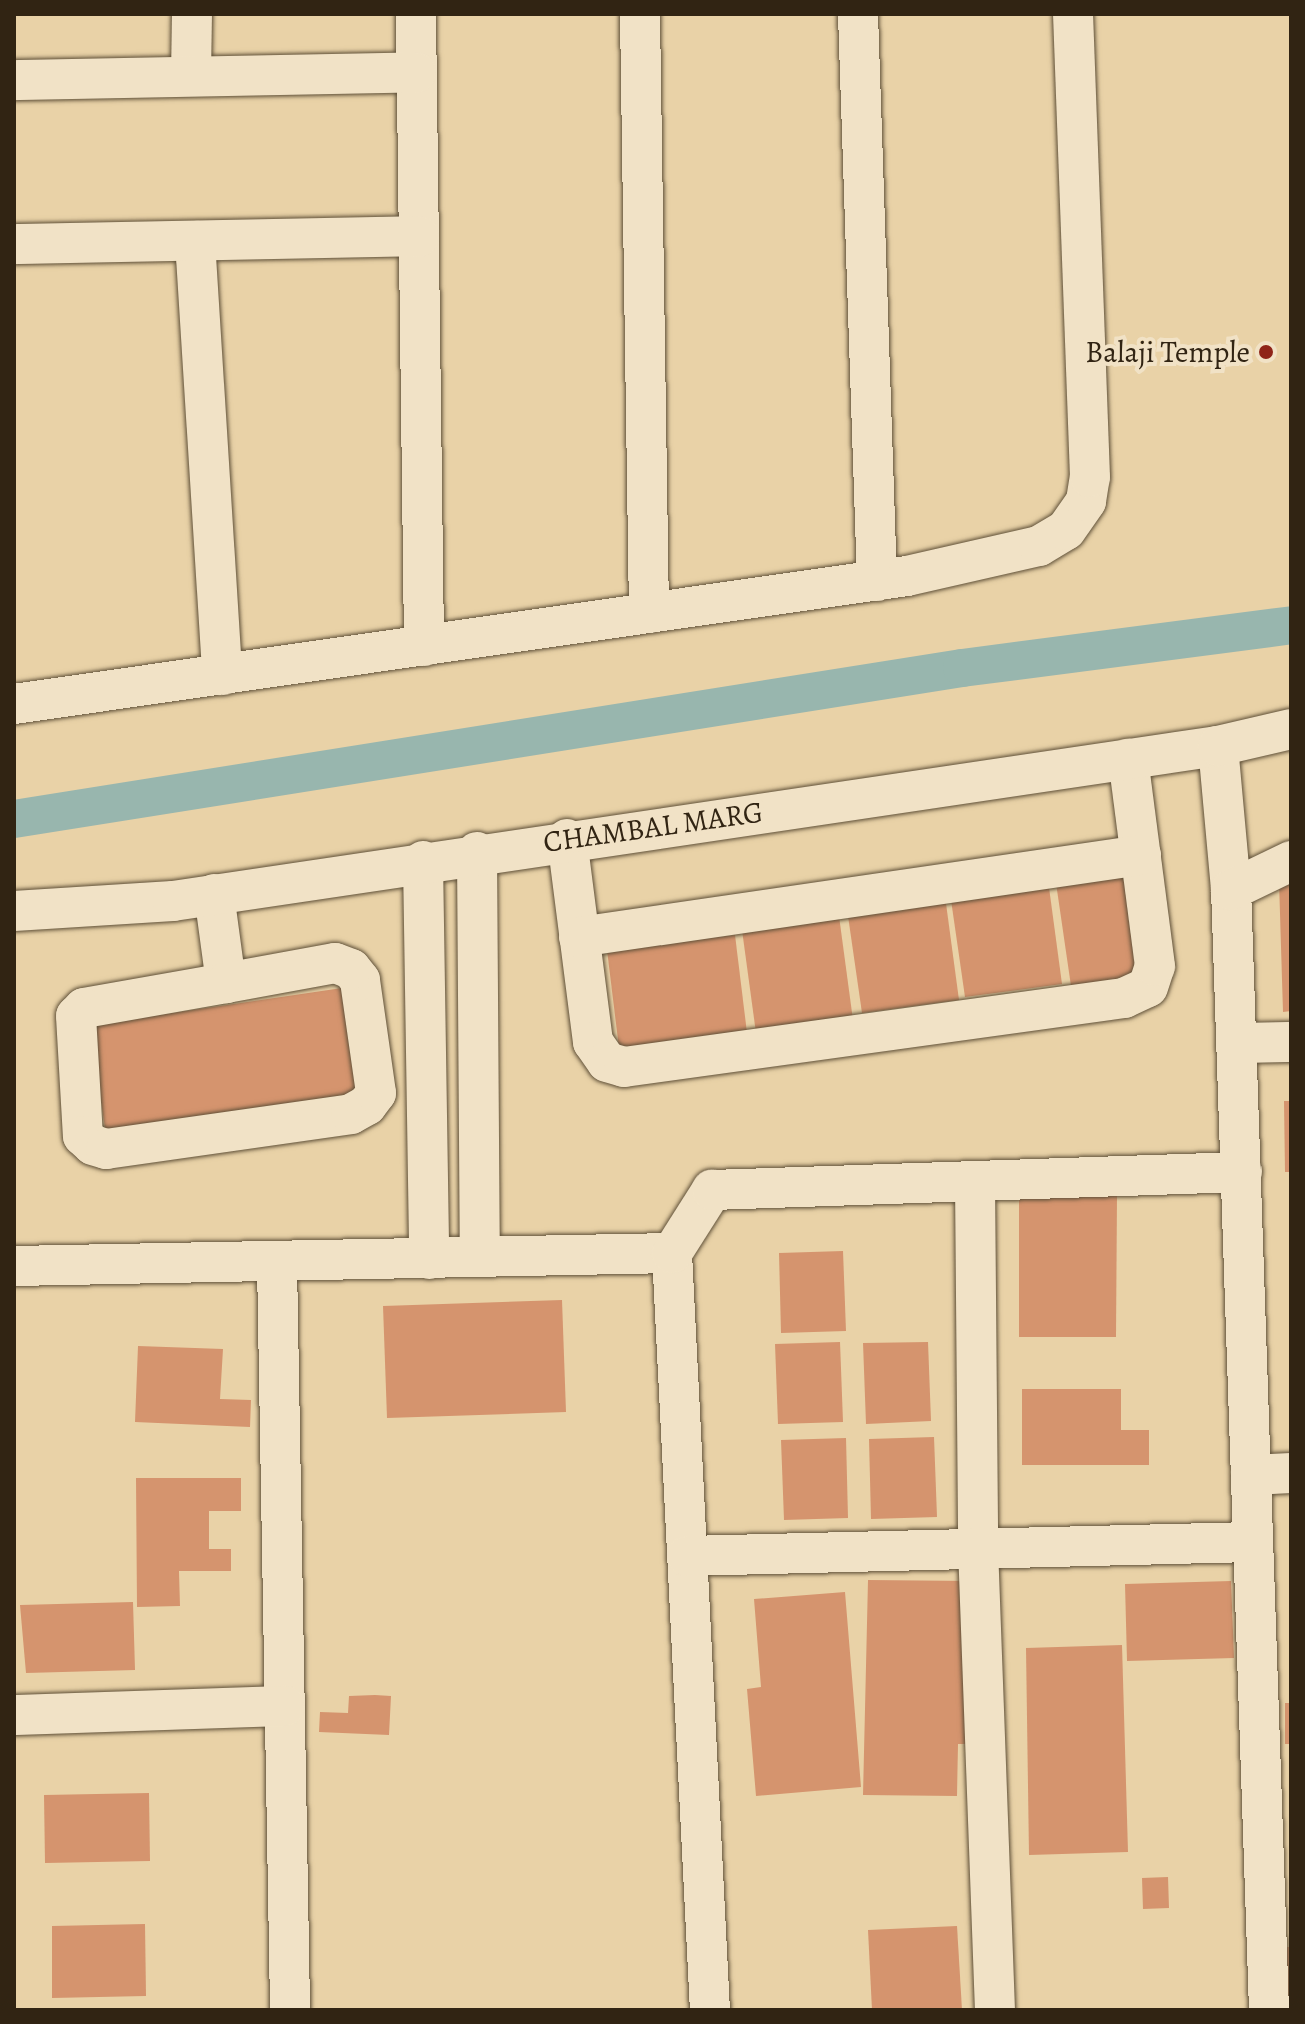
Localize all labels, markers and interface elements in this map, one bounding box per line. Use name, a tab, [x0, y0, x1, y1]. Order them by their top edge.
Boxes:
place label: Balaji Temple	[1085, 334, 1250, 370]
marker: Balaji Temple	[1257, 343, 1275, 361]
street label: CHAMBAL MARG	[541, 794, 765, 860]

